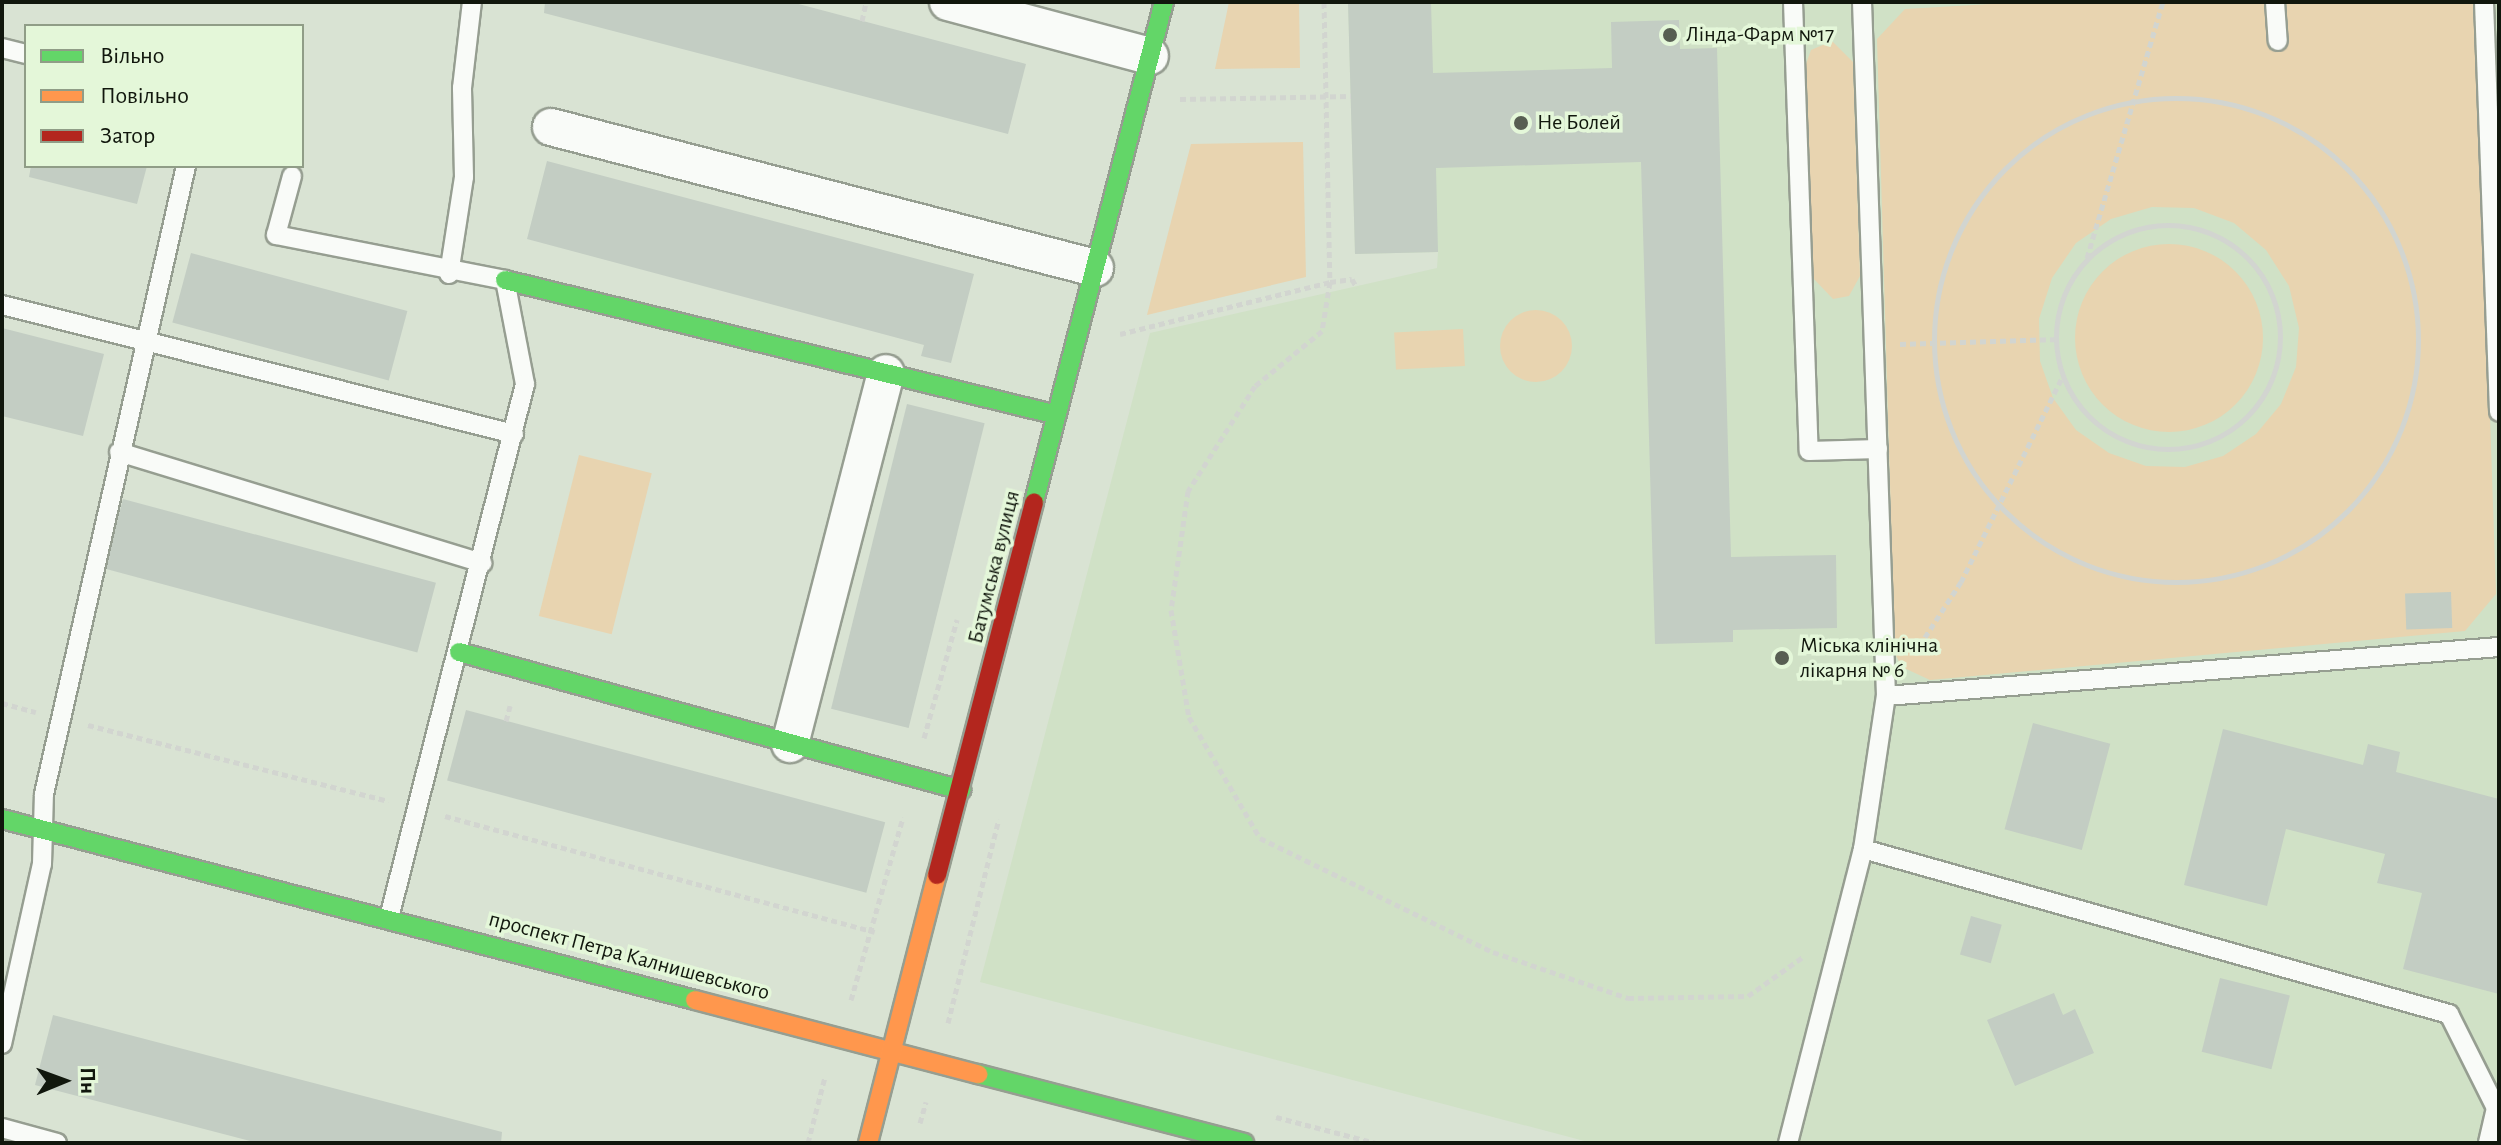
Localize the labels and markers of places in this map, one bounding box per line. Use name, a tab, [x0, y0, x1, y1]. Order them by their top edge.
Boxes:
place label: Лінда-Фарм №17	[1686, 22, 1834, 48]
marker: Лінда-Фарм №17	[1661, 26, 1679, 44]
place label: Не Болей	[1537, 110, 1621, 136]
marker: Не Болей	[1512, 114, 1530, 132]
place label: Міська клінічна лікарня № 6	[1800, 632, 1938, 684]
marker: Міська клінічна лікарня № 6	[1771, 647, 1793, 669]

